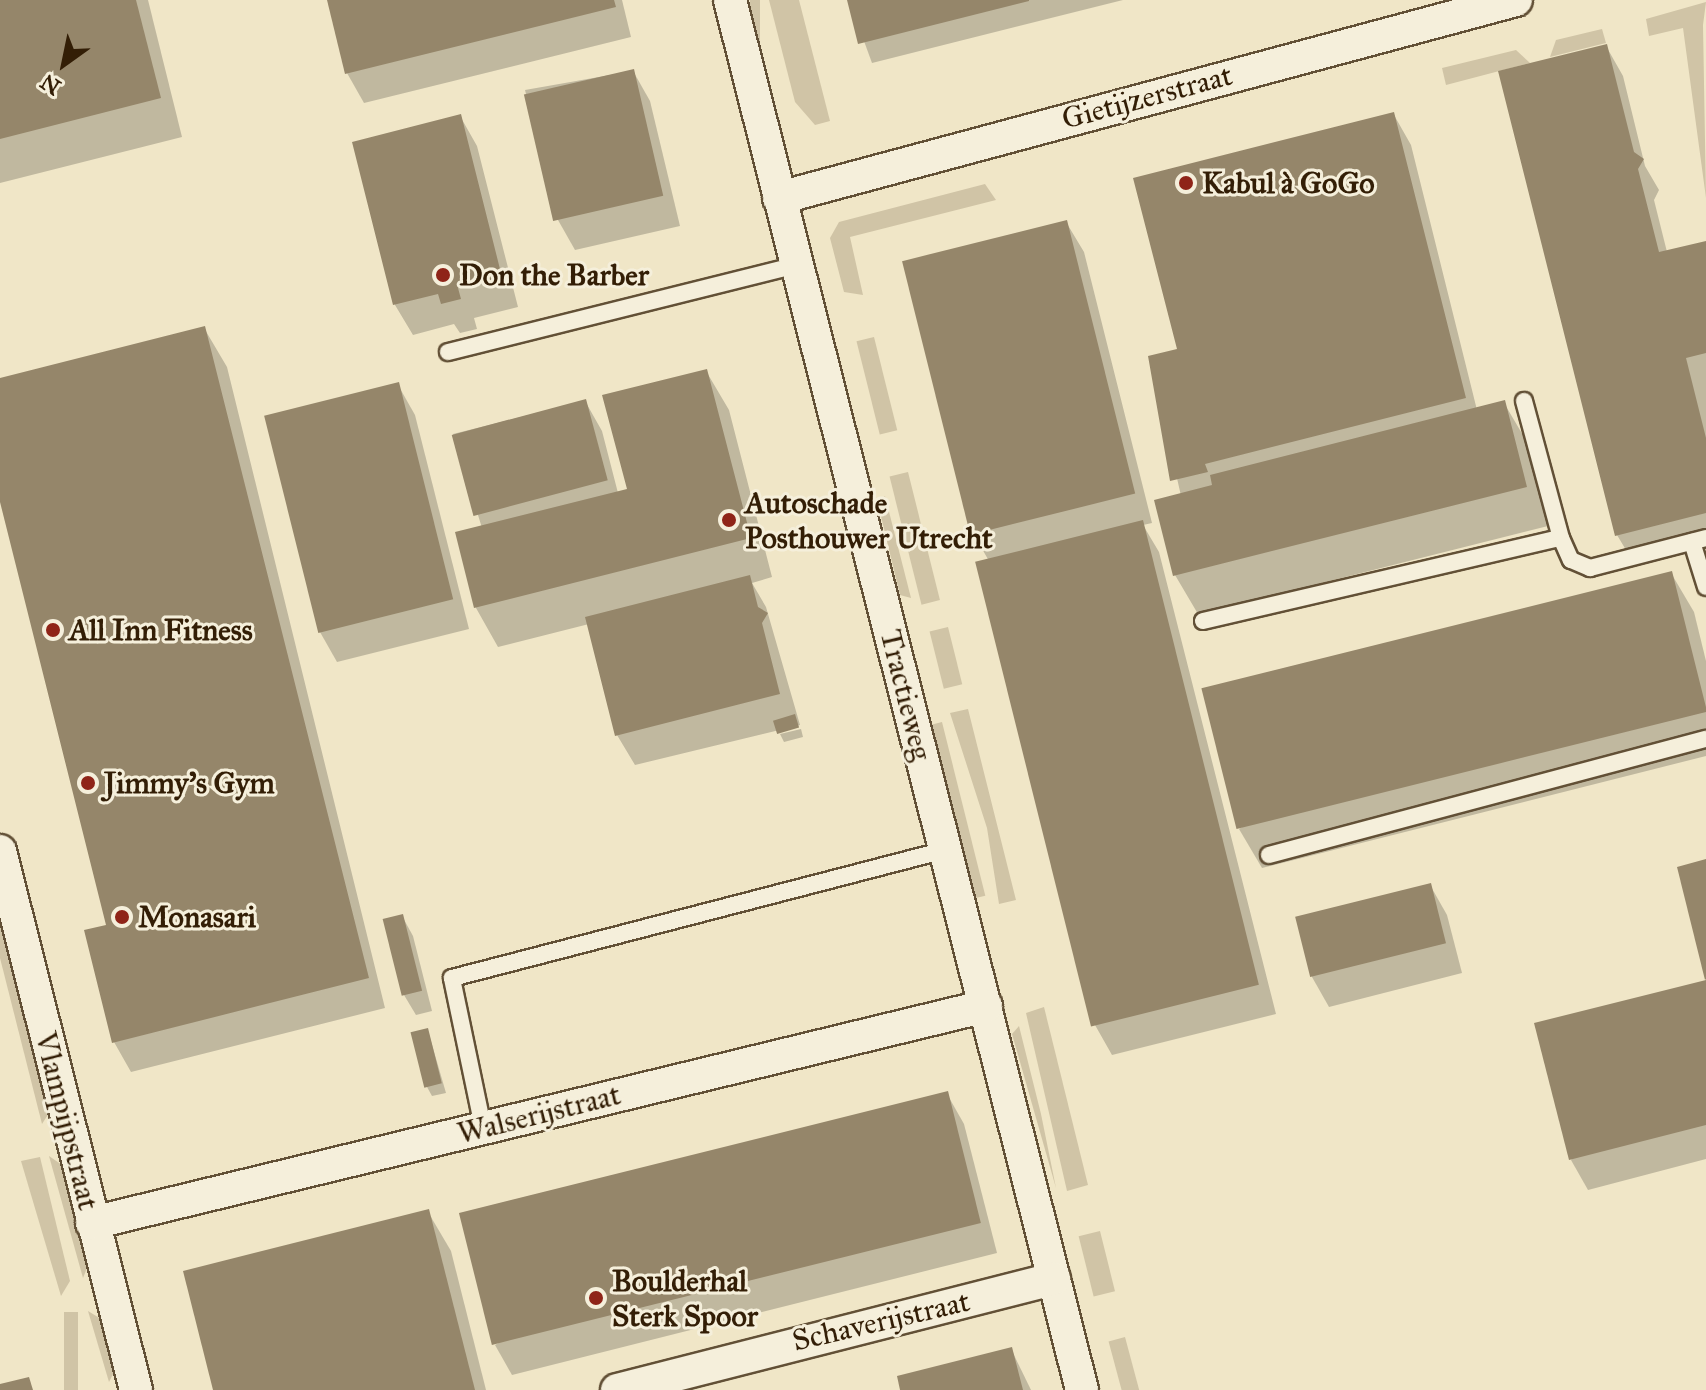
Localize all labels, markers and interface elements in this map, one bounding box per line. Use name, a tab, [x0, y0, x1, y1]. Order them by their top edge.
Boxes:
north arrow	[24, 24, 104, 104]
street label: Gietijzerstraat	[1058, 57, 1236, 137]
text: N	[35, 68, 66, 101]
place label: Kabul à GoGo	[1202, 165, 1375, 201]
marker: Kabul à GoGo	[1177, 174, 1195, 192]
place label: Don the Barber	[459, 257, 649, 293]
marker: Don the Barber	[434, 266, 452, 284]
place label: Autoschade Posthouwer Utrecht	[745, 485, 993, 556]
marker: Autoschade Posthouwer Utrecht	[720, 511, 738, 529]
place label: All Inn Fitness	[69, 612, 253, 648]
marker: All Inn Fitness	[44, 621, 62, 639]
street label: Tractieweg	[872, 626, 940, 764]
place label: Jimmy's Gym	[104, 765, 275, 801]
marker: Jimmy's Gym	[79, 774, 97, 792]
place label: Monasari	[138, 899, 256, 935]
marker: Monasari	[113, 908, 131, 926]
street label: Vlampijpstraat	[27, 1028, 107, 1214]
street label: Walserijstraat	[454, 1076, 624, 1152]
place label: Boulderhal Sterk Spoor	[612, 1263, 758, 1334]
street label: Schaverijstraat	[789, 1283, 973, 1359]
marker: Boulderhal Sterk Spoor	[587, 1289, 605, 1307]

